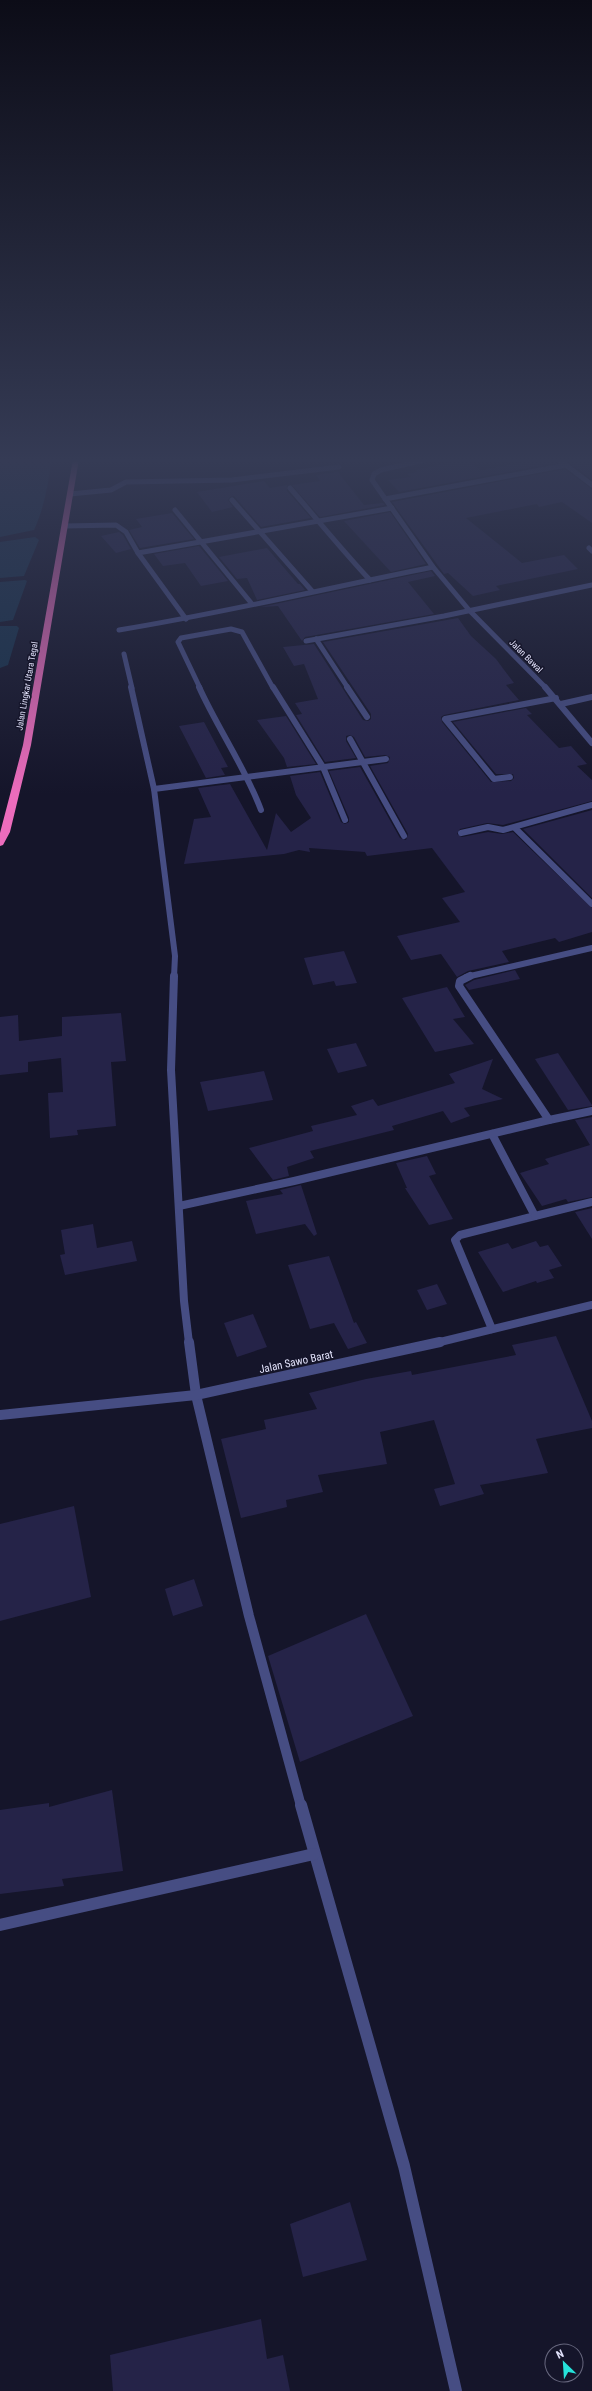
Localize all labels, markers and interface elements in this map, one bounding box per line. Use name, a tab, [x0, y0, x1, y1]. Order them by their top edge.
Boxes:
street label: Jalan Bawal	[507, 637, 545, 675]
street label: Jalan Lingkar Utara Tegal	[14, 641, 40, 731]
street label: Jalan Sawo Barat	[258, 1348, 334, 1376]
north arrow	[544, 2343, 584, 2383]
text: N	[554, 2347, 566, 2362]

